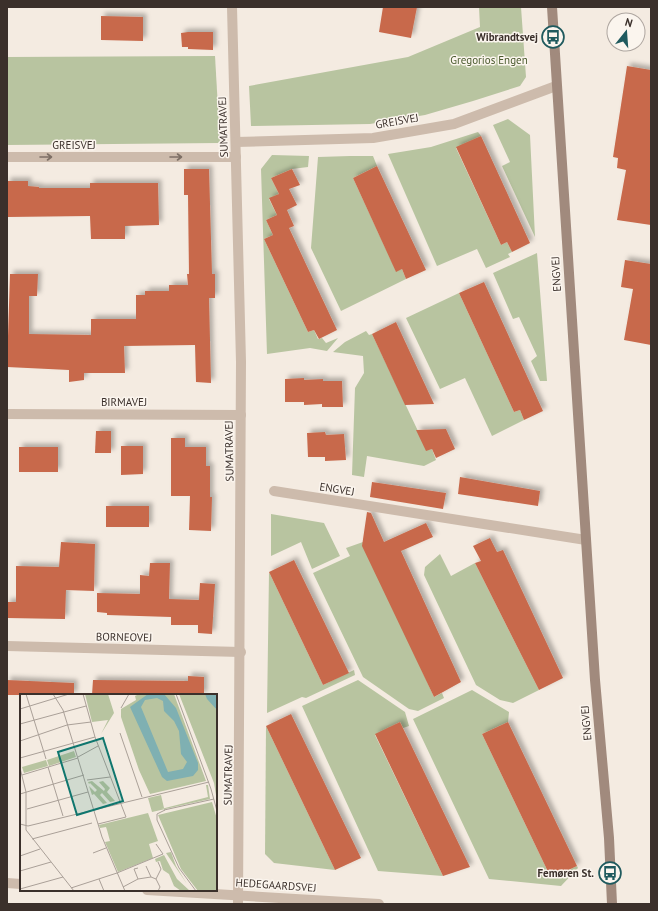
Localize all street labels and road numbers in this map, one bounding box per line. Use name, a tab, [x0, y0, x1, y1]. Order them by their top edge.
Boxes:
street label: SUMATRAVEJ	[215, 96, 231, 158]
street label: GREISVEJ	[374, 110, 420, 132]
street label: GREISVEJ	[52, 138, 96, 152]
street label: ENGVEJ	[548, 256, 564, 292]
street label: BIRMAVEJ	[101, 395, 147, 409]
street label: SUMATRAVEJ	[221, 420, 237, 482]
street label: ENGVEJ	[318, 479, 356, 499]
street label: BORNEOVEJ	[96, 630, 152, 644]
street label: ENGVEJ	[577, 705, 595, 741]
street label: SUMATRAVEJ	[220, 744, 236, 806]
street label: HEDEGAARDSVEJ	[235, 875, 317, 895]

